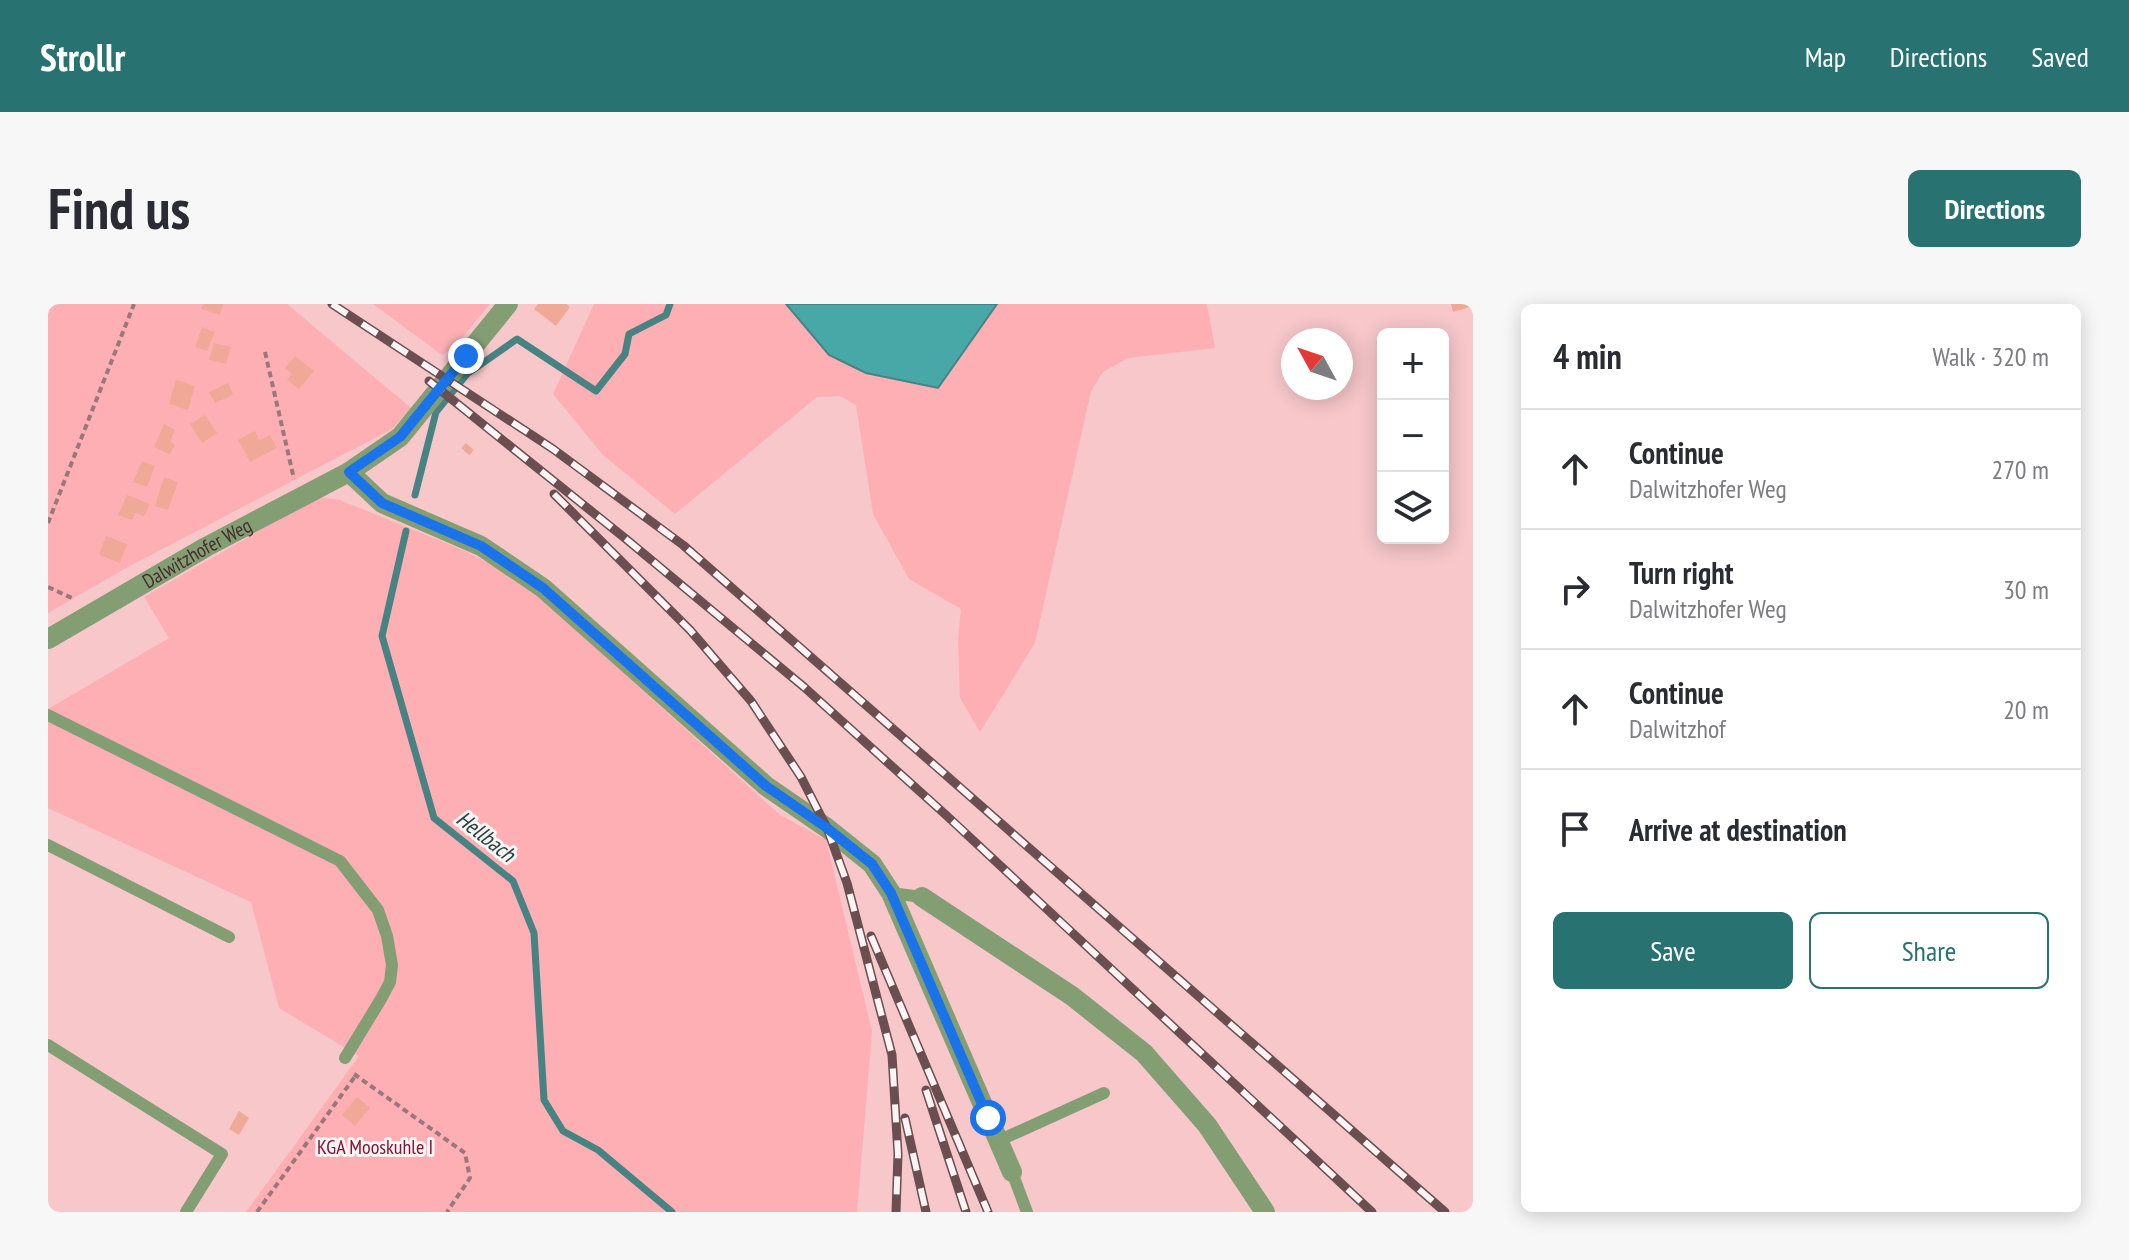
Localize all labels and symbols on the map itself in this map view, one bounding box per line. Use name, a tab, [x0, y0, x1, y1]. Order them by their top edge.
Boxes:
north arrow	[1281, 328, 1353, 400]
route end	[448, 338, 484, 374]
street label: Dalwitzhofer Weg	[138, 512, 256, 594]
water label: Hellbach	[451, 804, 522, 868]
route start	[970, 1100, 1006, 1136]
park label: KGA Mooskuhle I	[317, 1134, 433, 1160]

